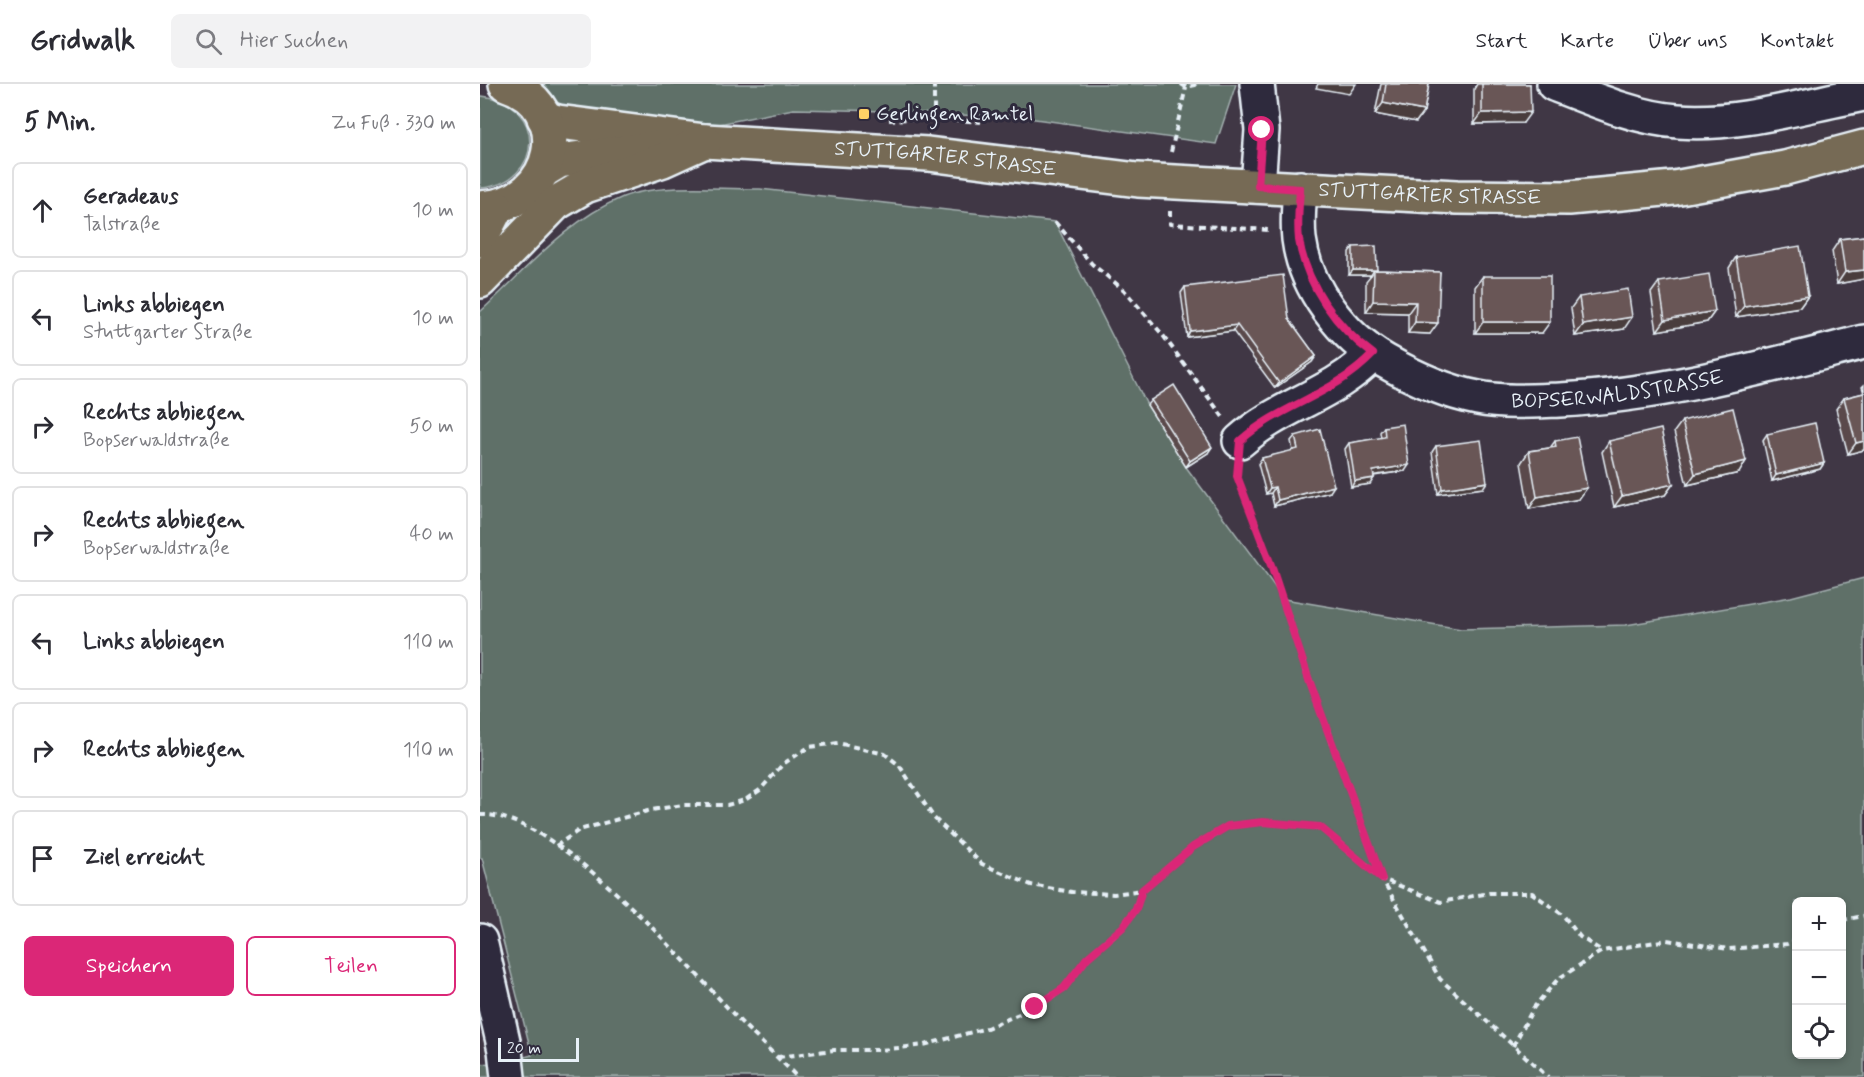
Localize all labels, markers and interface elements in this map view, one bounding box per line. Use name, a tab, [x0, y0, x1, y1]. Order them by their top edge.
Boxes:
search box	[171, 14, 591, 68]
text: Gridwalk	[30, 23, 135, 60]
icon: search	[192, 25, 225, 58]
text: Hier suchen	[240, 27, 348, 55]
text: Start	[1476, 27, 1528, 55]
text: Karte	[1561, 27, 1614, 55]
text: Über uns	[1647, 27, 1727, 55]
text: Kontakt	[1760, 27, 1834, 55]
place label: Gerlingen Ramtel	[876, 101, 1033, 130]
text: 5 Min.	[24, 106, 95, 140]
marker: Gerlingen Ramtel	[857, 107, 871, 121]
text: Zu Fuß · 330 m	[331, 110, 456, 137]
route start	[1248, 116, 1274, 142]
street label: STUTTGARTER STRASSE	[834, 135, 1058, 183]
street label: STUTTGARTER STRASSE	[1318, 176, 1541, 211]
text: Geradeaus	[83, 183, 178, 211]
icon: ahead	[26, 194, 59, 227]
text: 10 m	[412, 197, 454, 224]
text: Talstraße	[83, 211, 160, 238]
text: Links abbiegen	[83, 291, 225, 319]
icon: left	[26, 302, 59, 335]
text: 10 m	[412, 305, 454, 332]
text: Stuttgarter Straße	[83, 319, 253, 346]
street label: BOPSERWALDSTRASSE	[1511, 363, 1726, 415]
text: Rechts abbiegen	[83, 399, 244, 427]
icon: right	[26, 410, 59, 443]
text: 50 m	[409, 413, 454, 440]
text: Bopserwaldstraße	[83, 427, 230, 454]
text: Rechts abbiegen	[83, 507, 244, 535]
icon: right	[26, 518, 59, 551]
text: 40 m	[410, 521, 454, 548]
text: Bopserwaldstraße	[83, 535, 230, 562]
icon: left	[26, 626, 59, 659]
text: Links abbiegen	[83, 628, 225, 656]
text: 110 m	[403, 629, 454, 656]
icon: right	[26, 734, 59, 767]
text: Rechts abbiegen	[83, 736, 244, 764]
text: 110 m	[403, 737, 454, 764]
icon: arrive	[26, 842, 59, 875]
text: Ziel erreicht	[83, 844, 205, 872]
map controls	[1792, 897, 1846, 1059]
button: +	[1792, 897, 1846, 951]
button: Speichern	[24, 936, 234, 996]
button: Teilen	[246, 936, 456, 996]
button: −	[1792, 951, 1846, 1005]
route end	[1021, 993, 1047, 1019]
button: locate	[1792, 1005, 1846, 1059]
scale bar	[498, 1035, 579, 1062]
text: 20 m	[507, 1038, 541, 1059]

